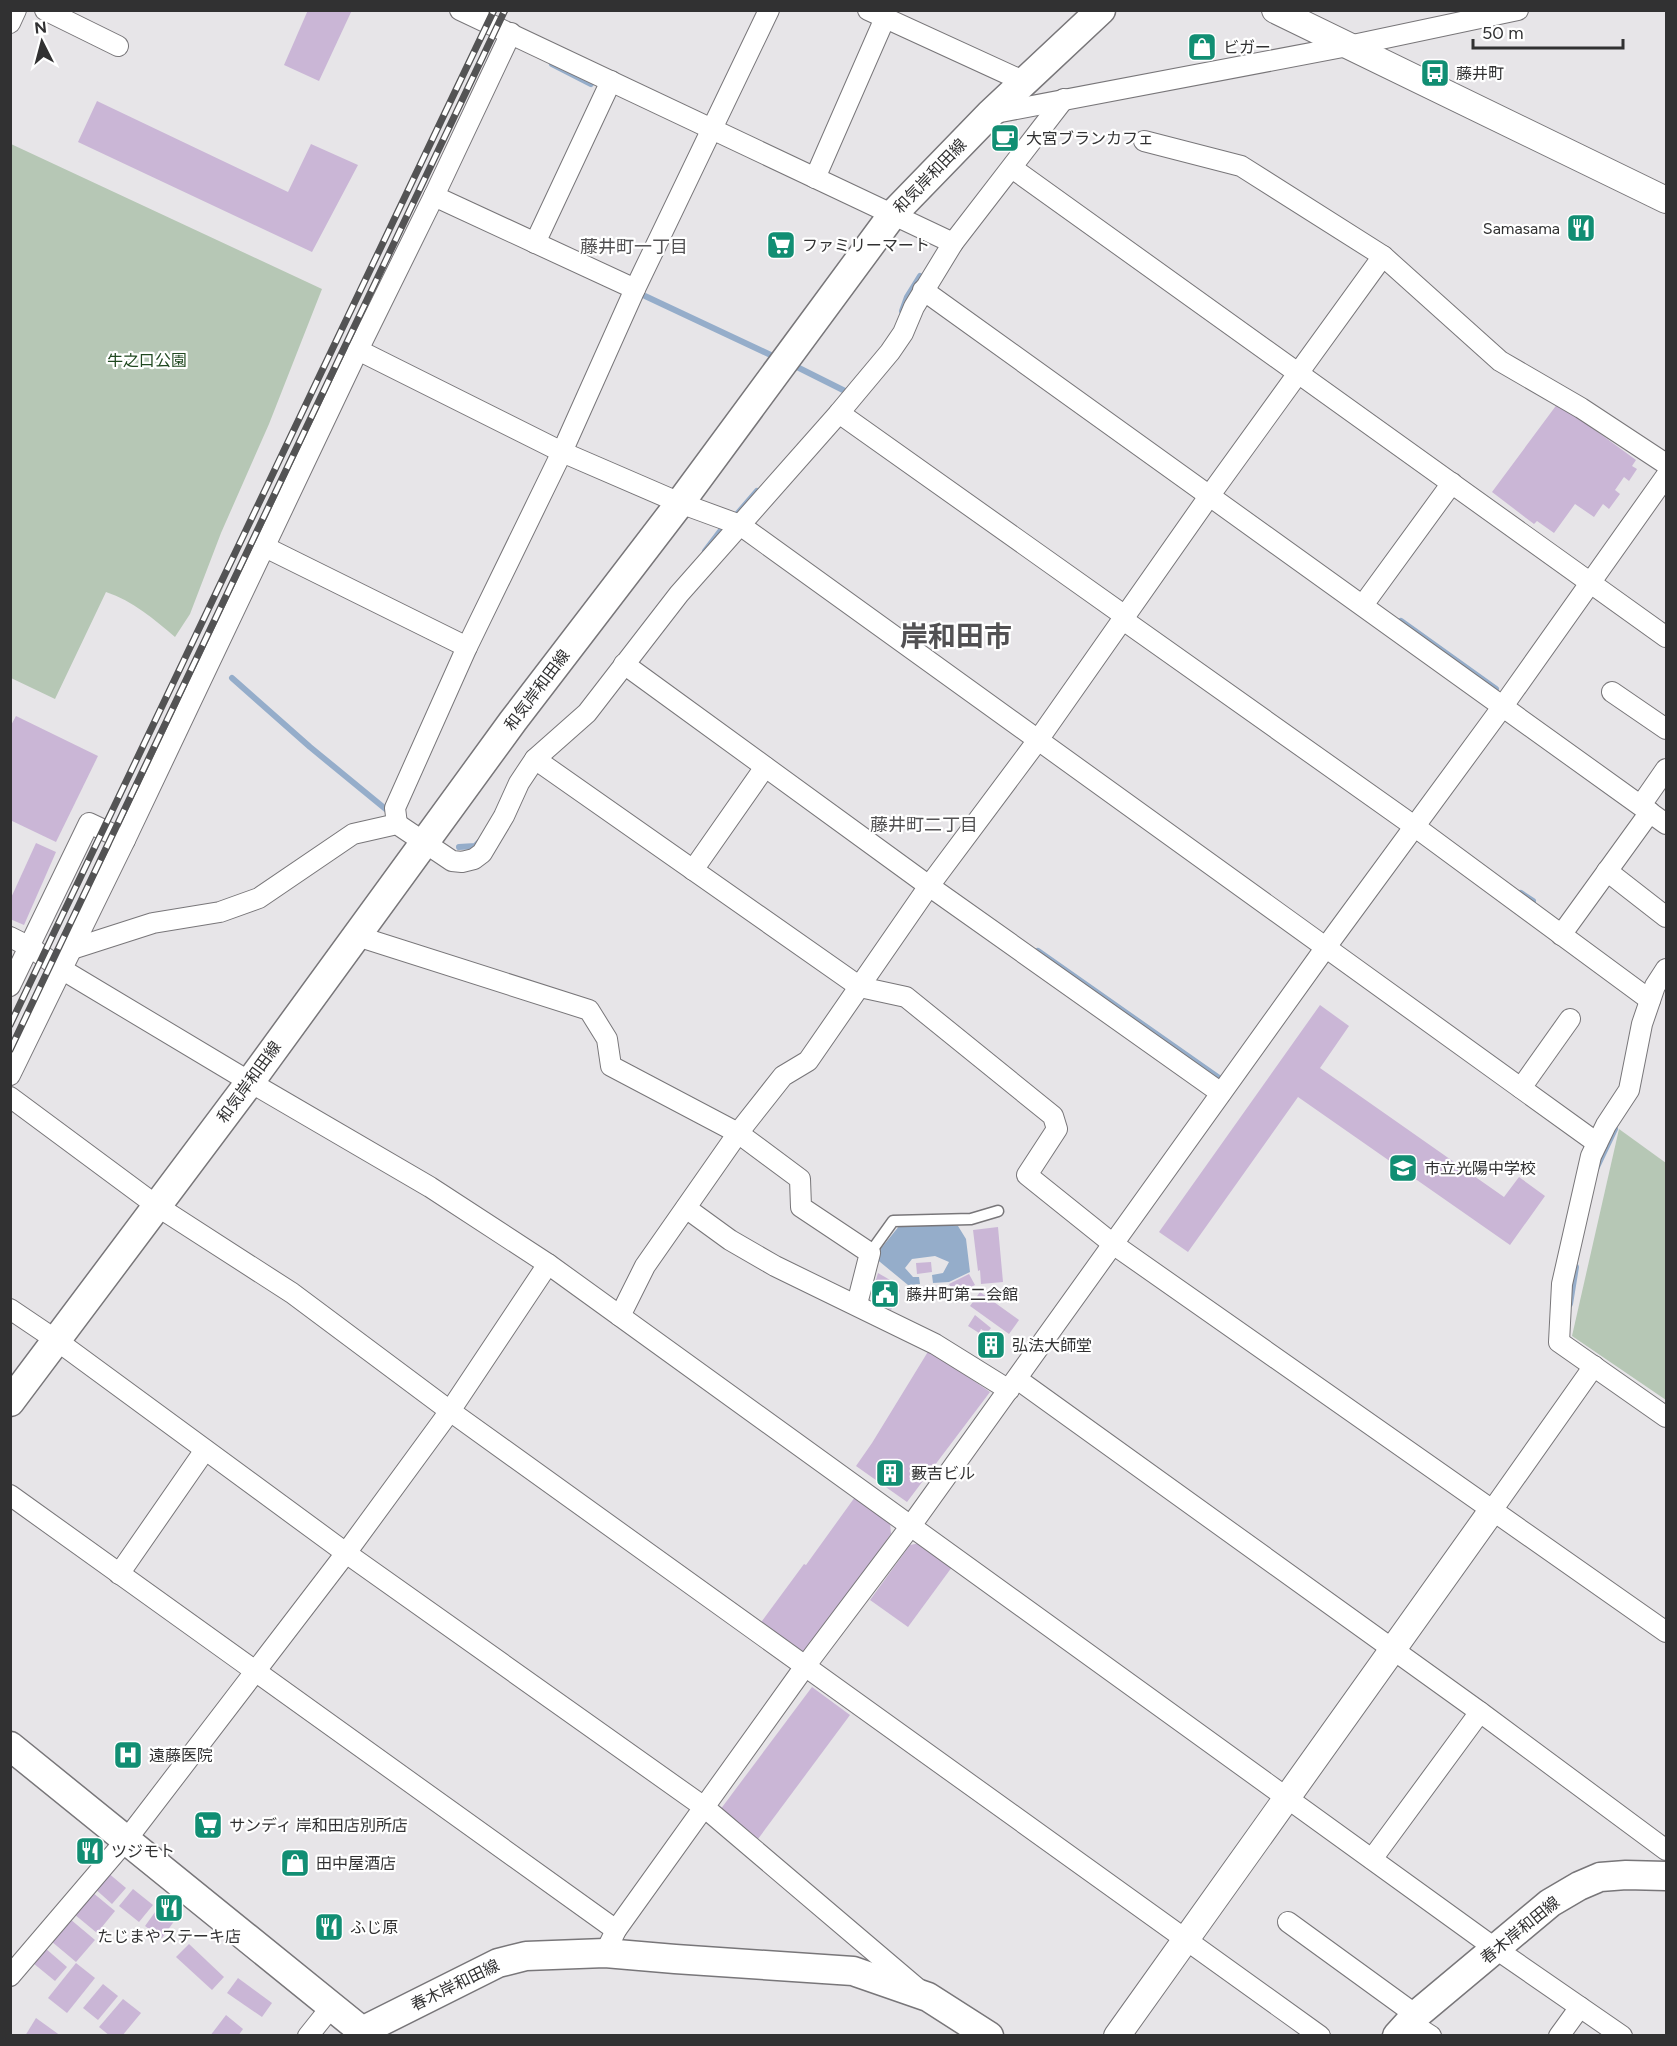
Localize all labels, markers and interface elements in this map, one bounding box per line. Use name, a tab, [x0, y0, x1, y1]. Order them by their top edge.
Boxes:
north arrow	[12, 12, 72, 72]
scale bar	[1473, 12, 1623, 50]
text: N	[33, 17, 48, 38]
text: 50 m	[1482, 22, 1524, 44]
shop icon: ビガー	[1186, 31, 1218, 63]
place label: ビガー	[1223, 38, 1271, 57]
bus stop icon: 藤井町	[1419, 57, 1451, 89]
place label: 藤井町	[1456, 64, 1504, 83]
cafe icon: 大宮ブランカフェ	[989, 122, 1021, 154]
place label: 大宮ブランカフェ	[1026, 129, 1154, 148]
street label: 和気岸和田線	[890, 135, 970, 217]
restaurant icon: Samasama	[1565, 212, 1597, 244]
place label: Samasama	[1483, 219, 1560, 238]
supermarket icon: ファミリーマート	[765, 229, 797, 261]
district label: 藤井町一丁目	[580, 236, 688, 258]
place label: ファミリーマート	[802, 236, 930, 255]
park label: 牛之口公園	[107, 351, 187, 370]
district label: 岸和田市	[900, 619, 1012, 653]
street label: 和気岸和田線	[501, 646, 573, 734]
district label: 藤井町二丁目	[870, 814, 978, 836]
street label: 和気岸和田線	[213, 1038, 285, 1126]
school or university icon: 市立光陽中学校	[1387, 1152, 1419, 1184]
place label: 市立光陽中学校	[1424, 1159, 1536, 1178]
public building icon: 藤井町第二会館	[869, 1278, 901, 1310]
place label: 藤井町第二会館	[906, 1285, 1018, 1304]
building icon: 弘法大師堂	[975, 1329, 1007, 1361]
place label: 弘法大師堂	[1012, 1336, 1092, 1355]
building icon: 藪吉ビル	[874, 1457, 906, 1489]
place label: 藪吉ビル	[911, 1464, 975, 1483]
hospital icon: 遠藤医院	[112, 1739, 144, 1771]
place label: 遠藤医院	[149, 1746, 213, 1765]
supermarket icon: サンディ 岸和田店別所店	[192, 1809, 224, 1841]
place label: サンディ 岸和田店別所店	[229, 1816, 408, 1835]
restaurant icon: ツジモト	[74, 1835, 106, 1867]
place label: ツジモト	[111, 1842, 175, 1861]
shop icon: 田中屋酒店	[279, 1847, 311, 1879]
place label: 田中屋酒店	[316, 1854, 396, 1873]
restaurant icon: たじまやステーキ店	[153, 1892, 185, 1924]
street label: 春木岸和田線	[1477, 1892, 1563, 1968]
restaurant icon: ふじ原	[313, 1911, 345, 1943]
place label: ふじ原	[350, 1918, 398, 1937]
place label: たじまやステーキ店	[97, 1927, 241, 1946]
street label: 春木岸和田線	[408, 1955, 502, 2015]

